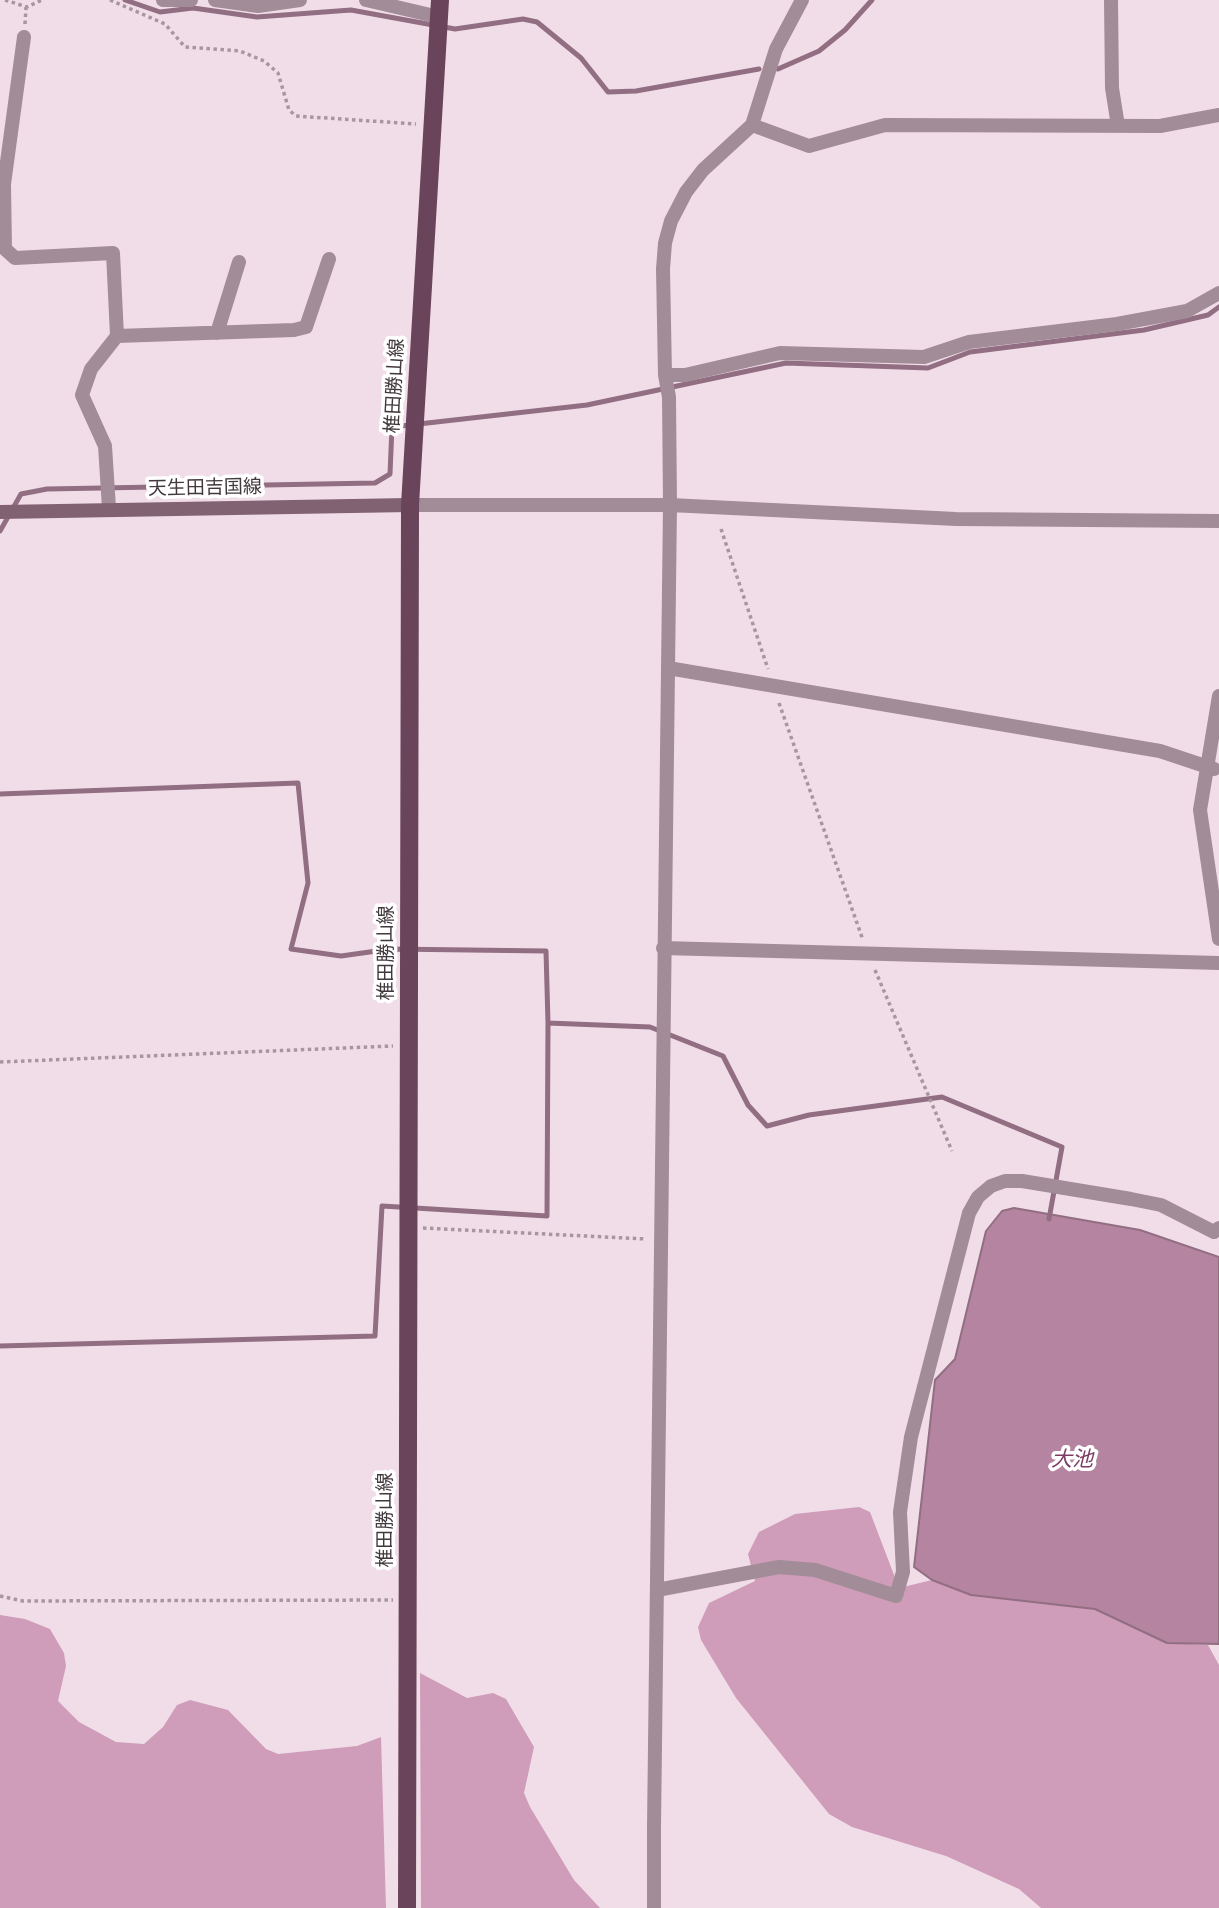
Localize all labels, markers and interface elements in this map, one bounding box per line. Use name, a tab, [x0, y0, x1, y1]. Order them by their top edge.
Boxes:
street label: 椎田勝山線	[381, 338, 409, 434]
street label: 天生田吉国線	[148, 476, 262, 500]
street label: 椎田勝山線	[375, 906, 397, 1000]
water label: 大池	[1051, 1447, 1093, 1473]
street label: 椎田勝山線	[374, 1473, 396, 1567]

